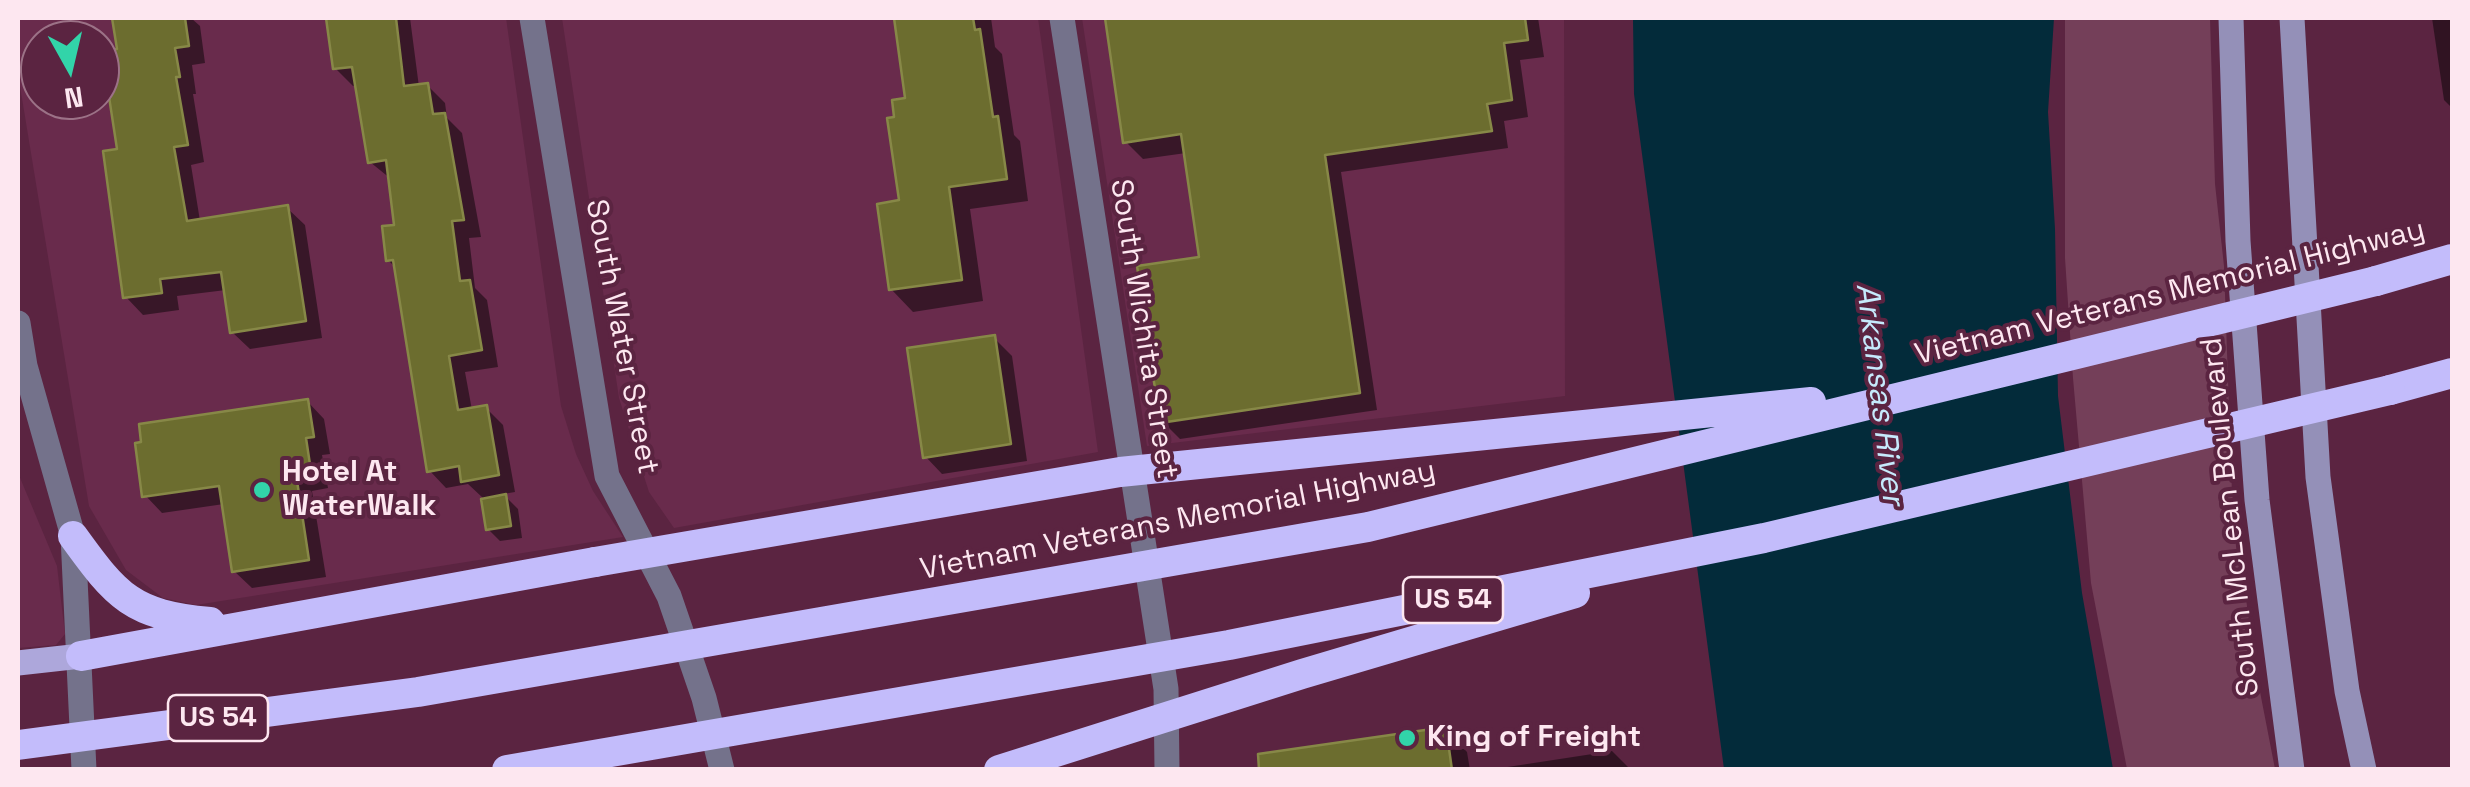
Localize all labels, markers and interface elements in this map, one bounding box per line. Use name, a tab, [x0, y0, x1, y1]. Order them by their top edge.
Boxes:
north arrow	[20, 20, 120, 120]
text: N	[62, 79, 86, 117]
street label: South Wichita Street	[1102, 177, 1184, 481]
street label: South Water Street	[577, 197, 665, 477]
street label: Vietnam Veterans Memorial Highway	[1911, 212, 2429, 374]
water label: Arkansas River	[1846, 281, 1912, 507]
street label: South McLean Boulevard	[2194, 336, 2268, 698]
street label: Vietnam Veterans Memorial Highway	[917, 453, 1439, 589]
place label: Hotel At WaterWalk	[282, 455, 436, 526]
marker: Hotel At WaterWalk	[251, 479, 273, 501]
road number: US 54	[1403, 577, 1503, 623]
road number: US 54	[168, 695, 268, 741]
place label: King of Freight	[1427, 720, 1641, 756]
marker: King of Freight	[1396, 727, 1418, 749]

